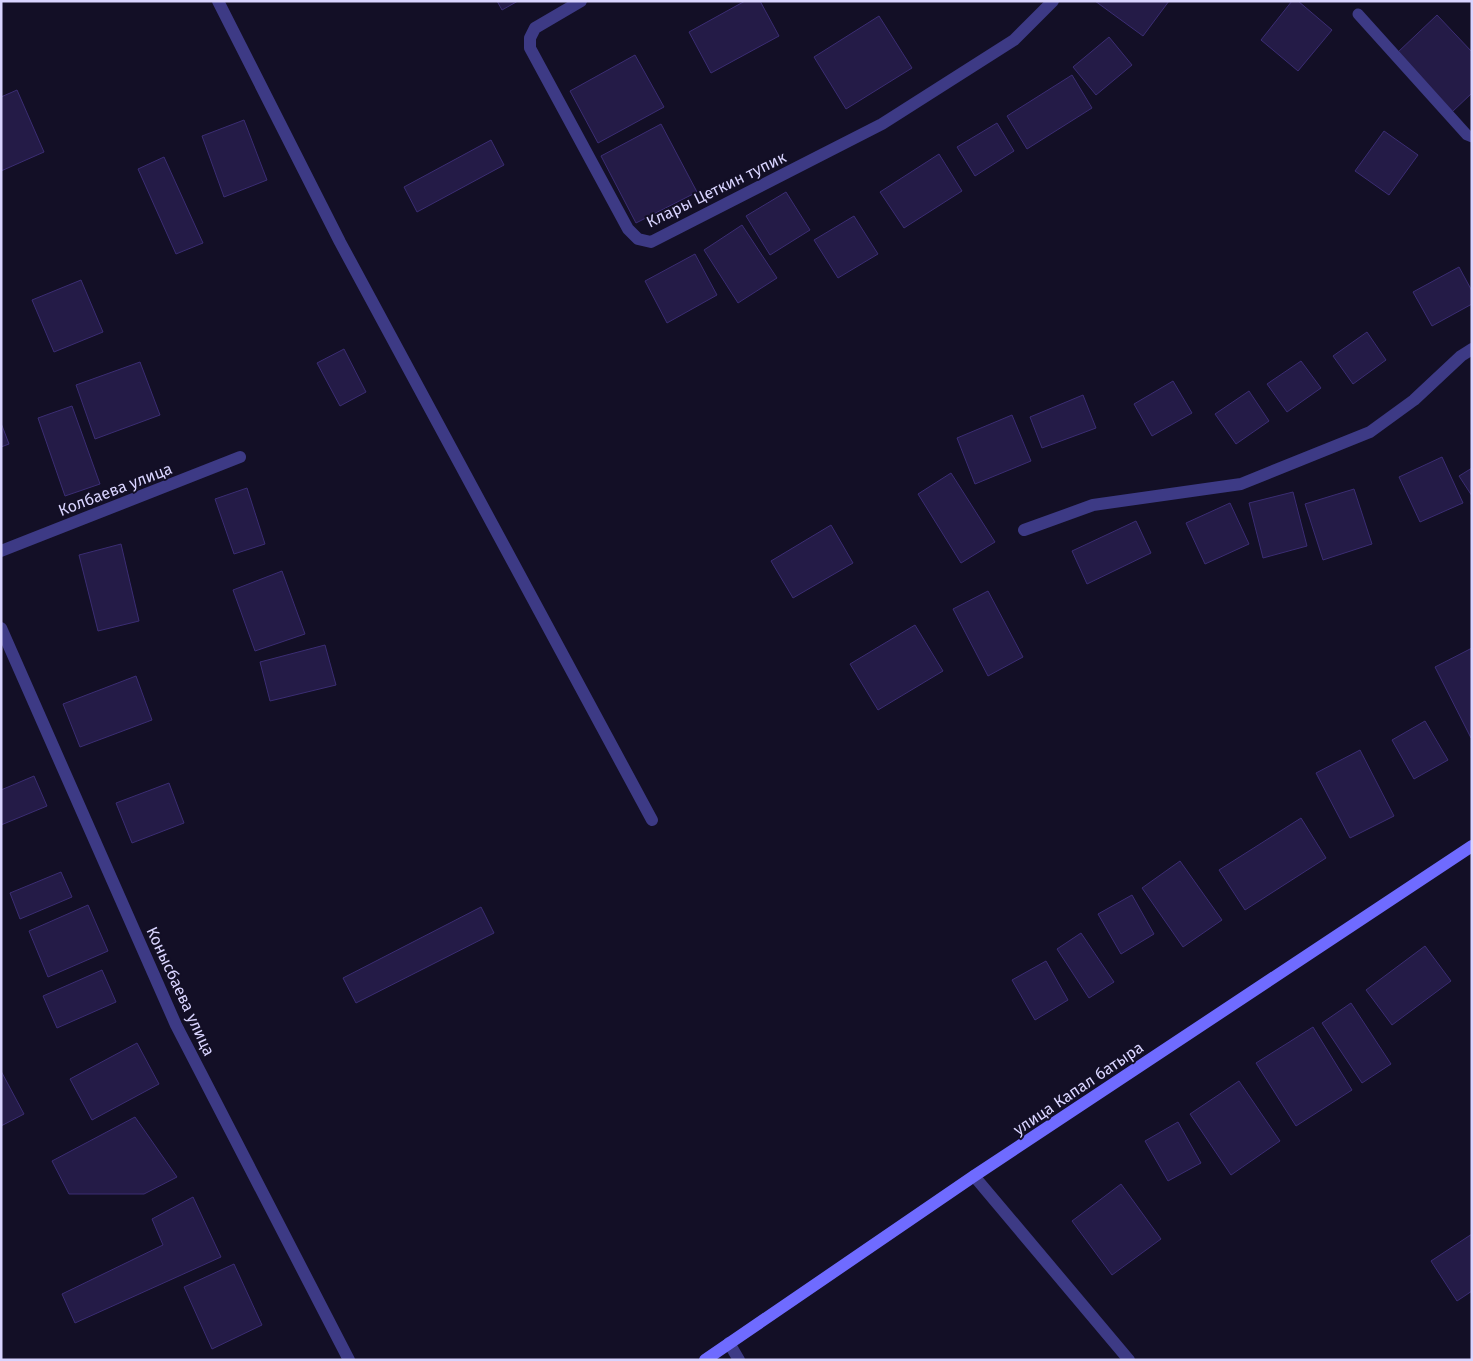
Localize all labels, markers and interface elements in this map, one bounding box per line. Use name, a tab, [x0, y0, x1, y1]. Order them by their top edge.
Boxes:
street label: Клары Цеткин тупик	[643, 147, 790, 232]
street label: Колбаева улица	[56, 459, 175, 520]
street label: Конысбаева улица	[142, 924, 219, 1059]
street label: улица Капал батыра	[1010, 1038, 1147, 1139]

